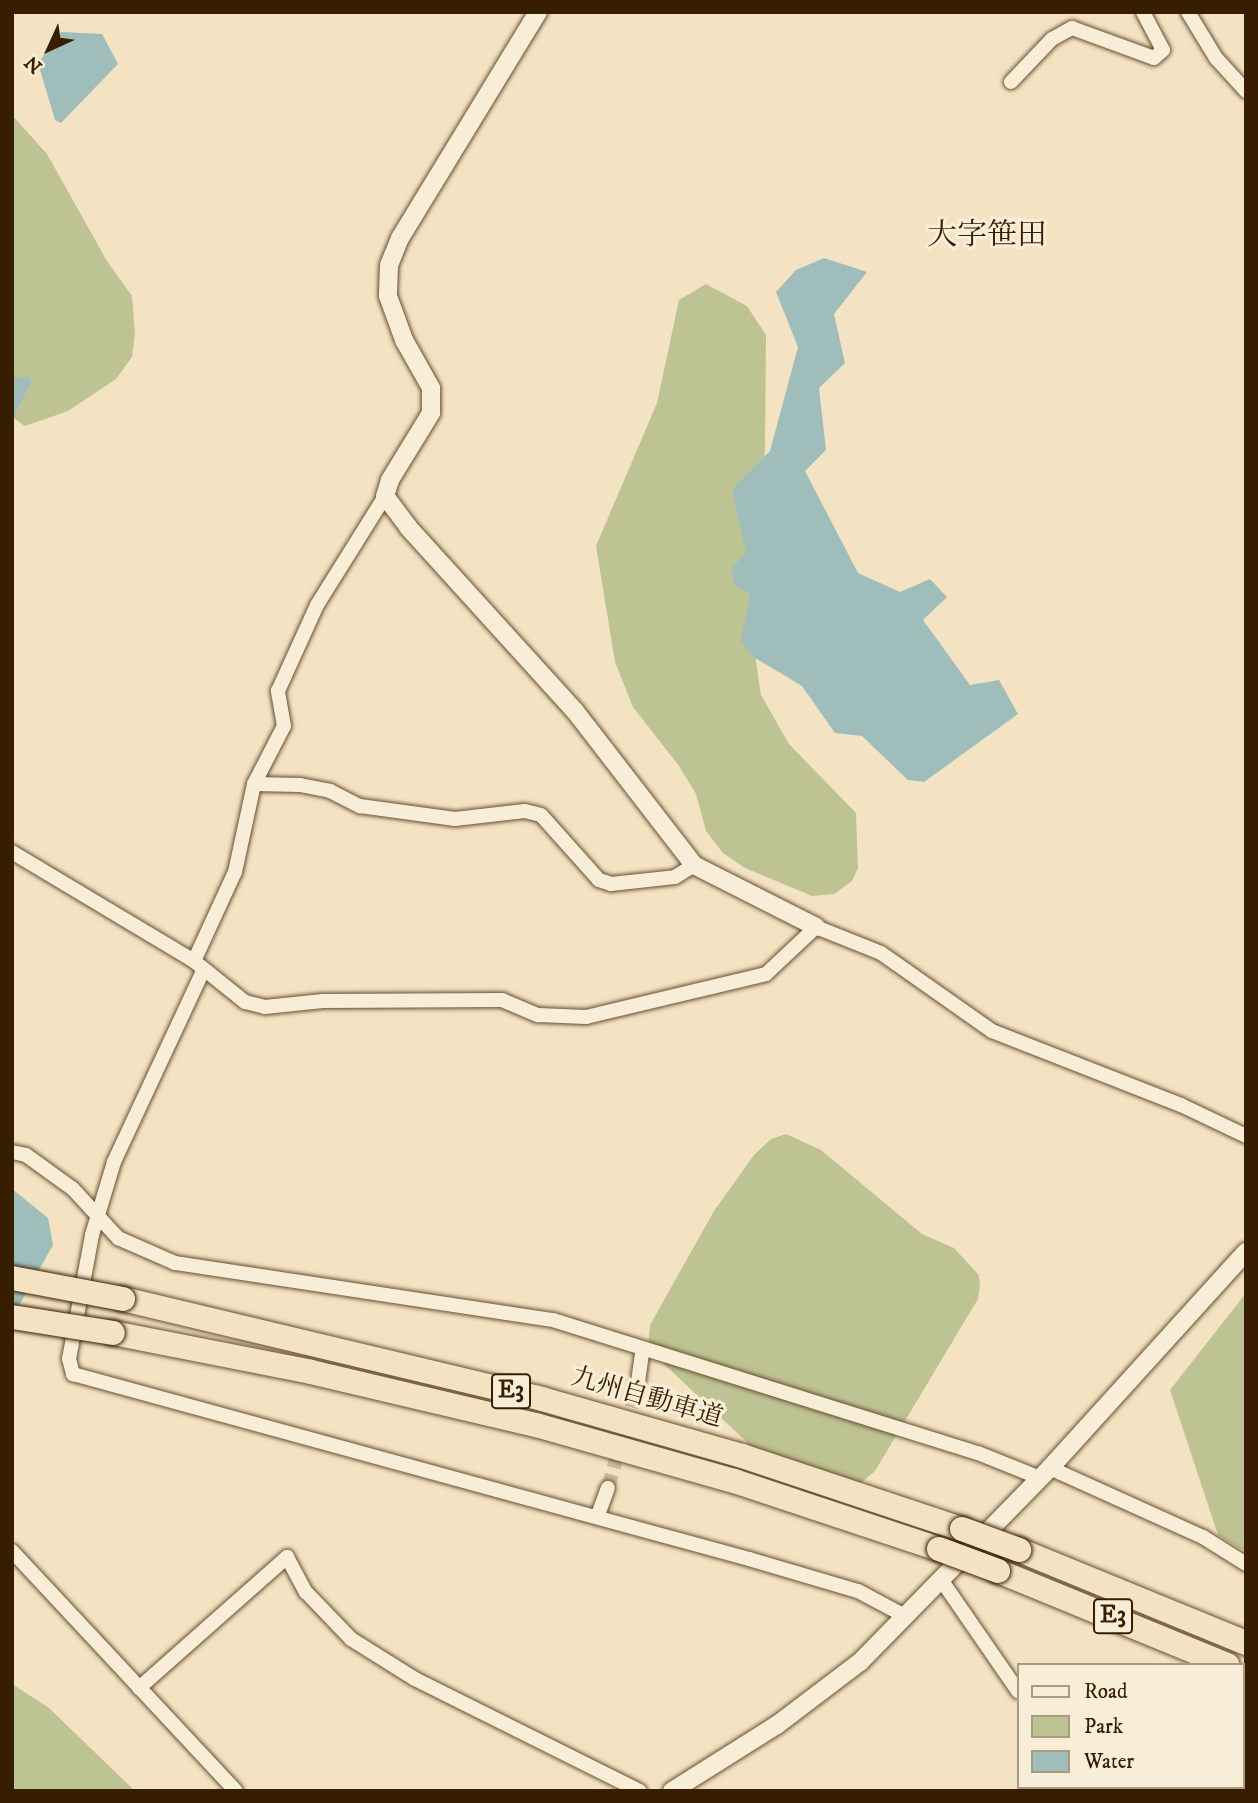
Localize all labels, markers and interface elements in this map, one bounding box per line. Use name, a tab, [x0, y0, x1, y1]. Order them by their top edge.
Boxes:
north arrow	[14, 14, 84, 84]
text: N	[20, 51, 47, 78]
district label: 大字笹田	[927, 218, 1047, 254]
street label: 九州自動車道	[568, 1362, 726, 1434]
road number: E3	[490, 1371, 532, 1412]
road number: E3	[1092, 1596, 1134, 1636]
legend	[1016, 1663, 1244, 1789]
text: Road	[1084, 1679, 1128, 1705]
text: Park	[1084, 1714, 1123, 1740]
text: Water	[1084, 1749, 1134, 1775]

